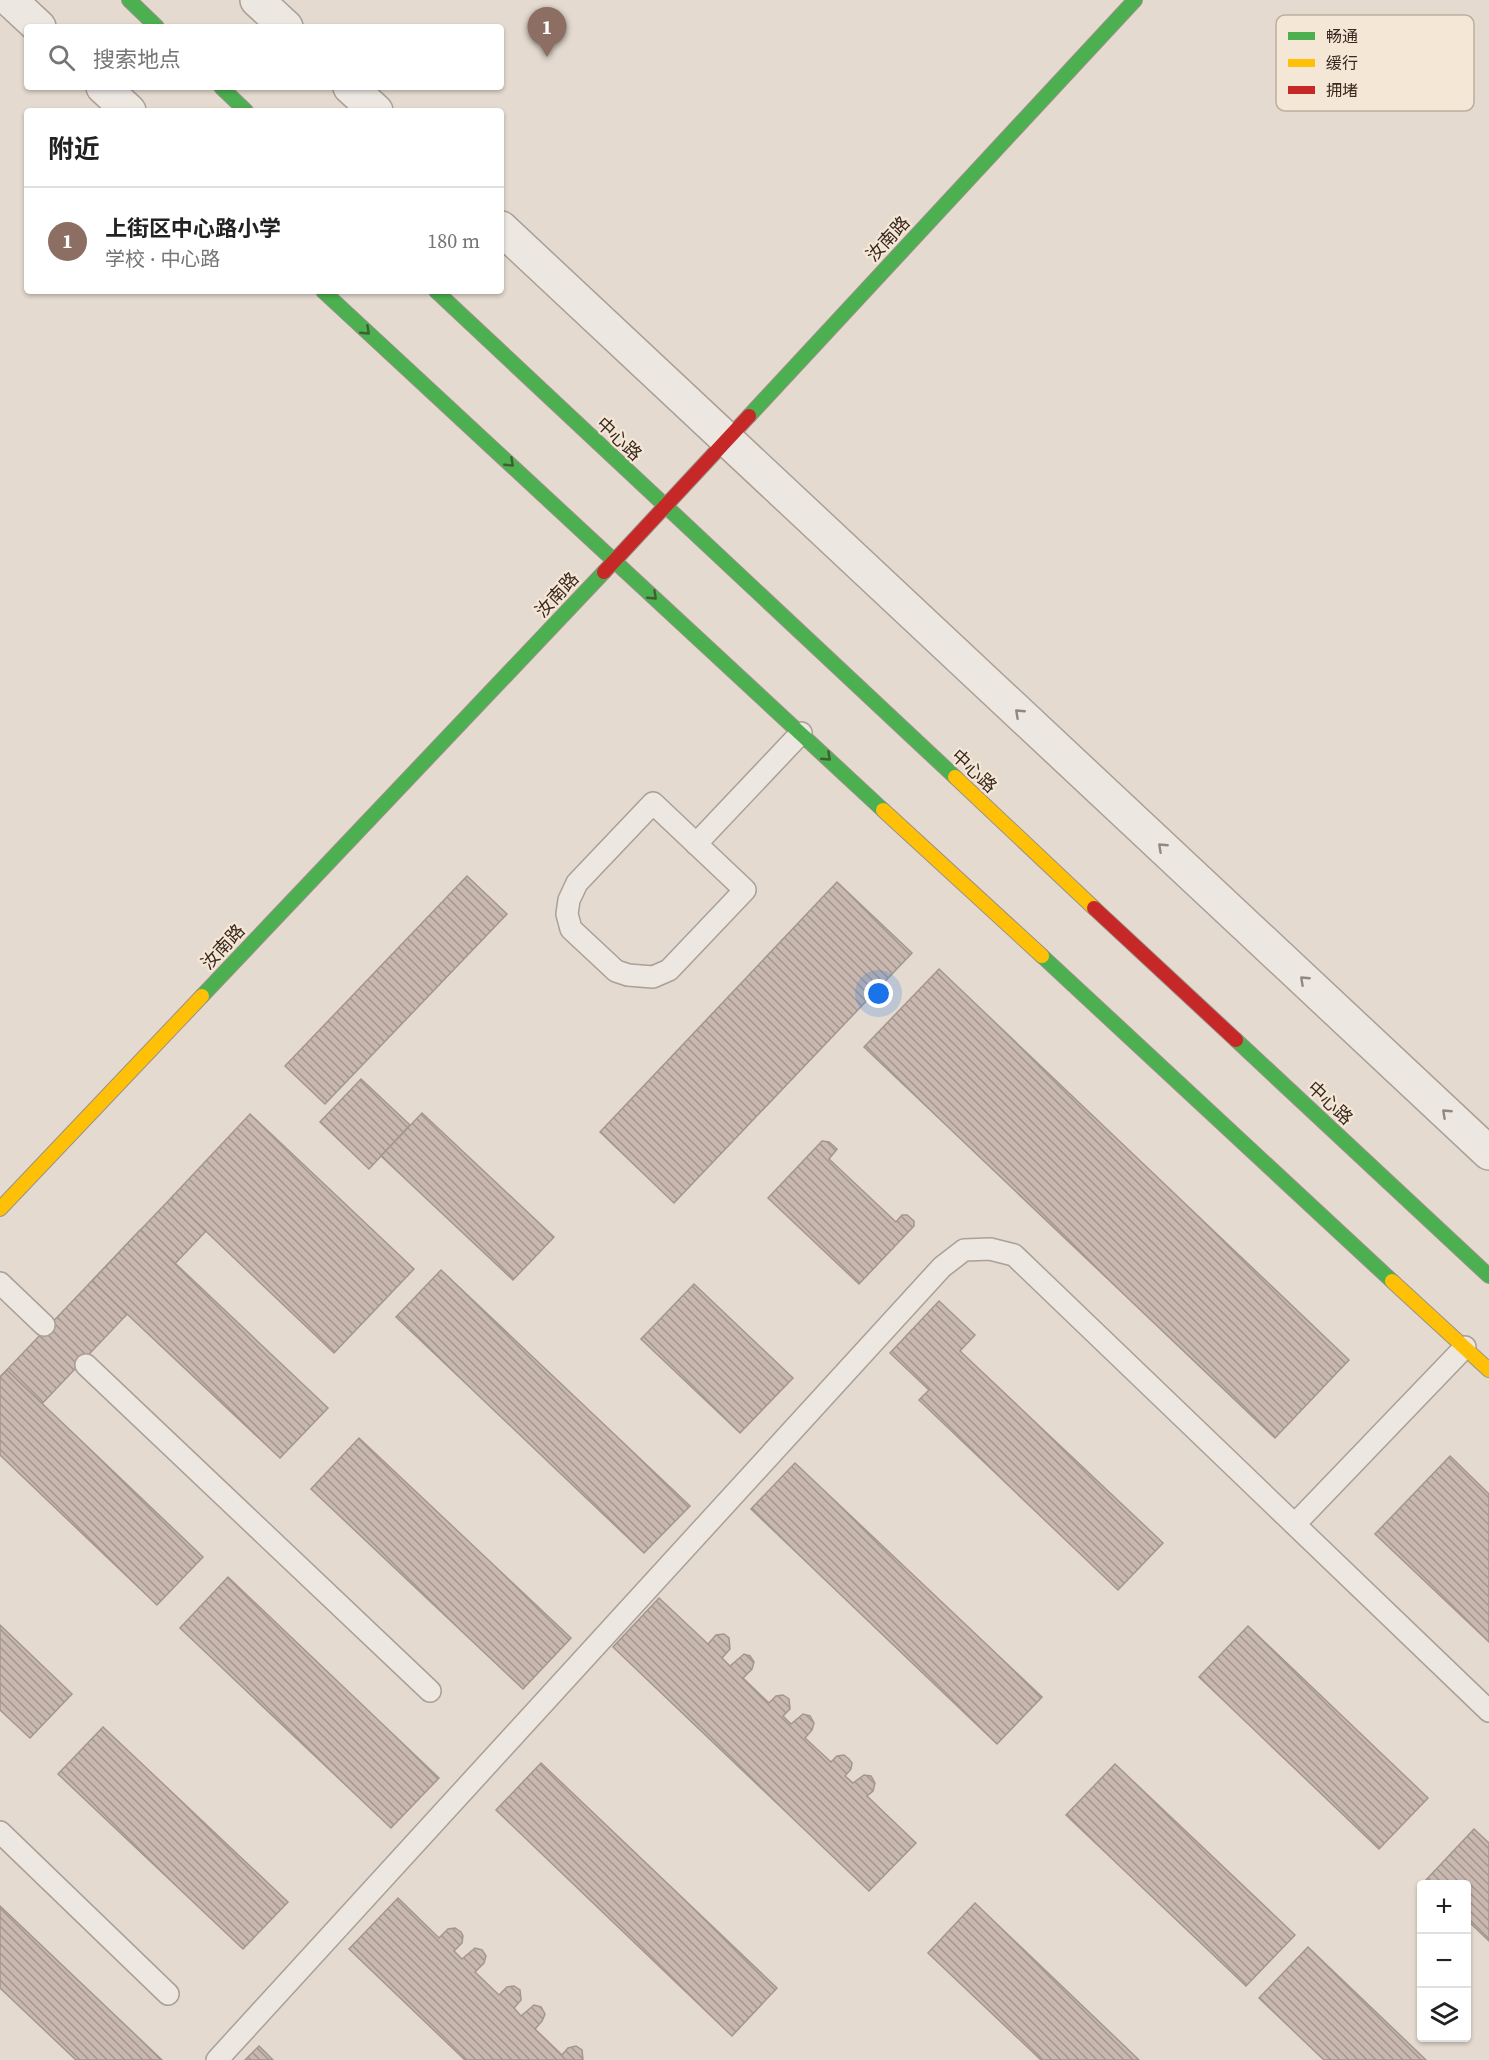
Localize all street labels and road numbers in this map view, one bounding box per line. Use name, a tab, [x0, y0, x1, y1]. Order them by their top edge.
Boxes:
street label: 汝南路	[860, 210, 915, 267]
street label: 中心路	[591, 411, 648, 466]
street label: 汝南路	[529, 566, 584, 623]
street label: 中心路	[946, 743, 1003, 798]
street label: 汝南路	[195, 918, 250, 975]
street label: 中心路	[1302, 1075, 1359, 1130]

